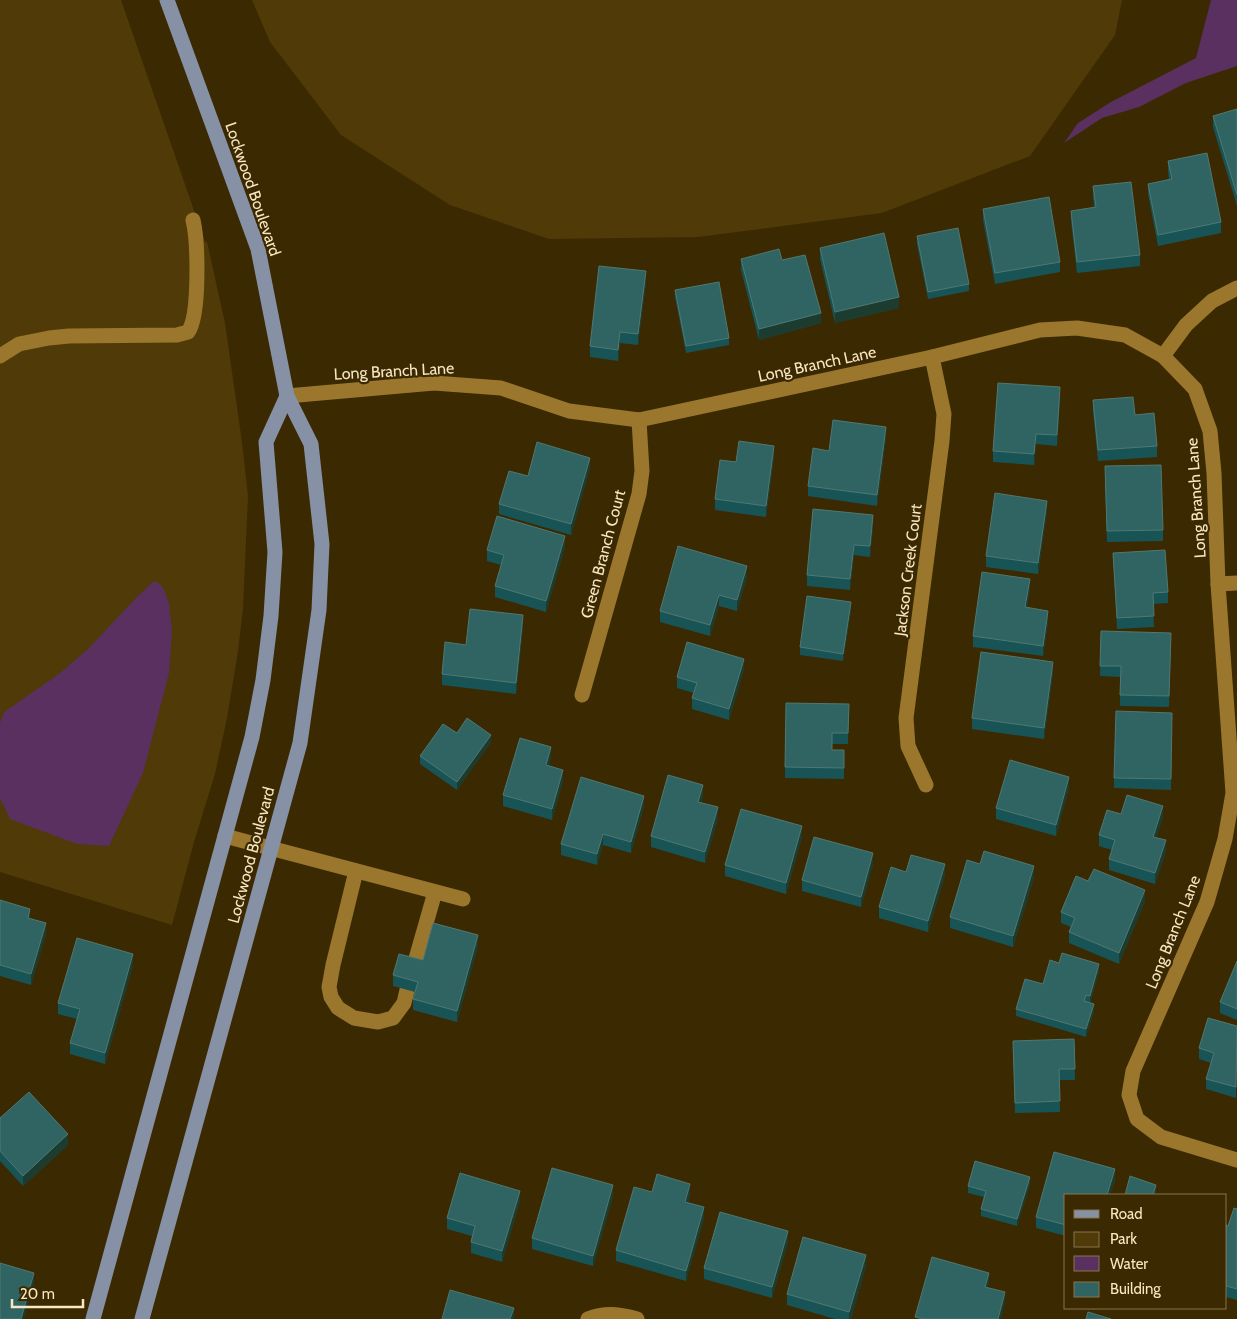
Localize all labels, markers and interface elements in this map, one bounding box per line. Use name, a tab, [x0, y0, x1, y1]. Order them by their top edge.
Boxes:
street label: Lockwood Boulevard	[221, 120, 285, 258]
street label: Long Branch Lane	[756, 342, 878, 386]
street label: Long Branch Lane	[333, 358, 455, 384]
street label: Long Branch Lane	[1182, 437, 1210, 559]
street label: Green Branch Court	[577, 487, 629, 620]
street label: Jackson Creek Court	[890, 502, 926, 638]
street label: Lockwood Boulevard	[224, 785, 278, 925]
street label: Long Branch Lane	[1142, 873, 1204, 991]
legend	[1064, 1194, 1227, 1309]
text: Road	[1110, 1205, 1143, 1223]
text: Park	[1110, 1230, 1137, 1248]
text: Water	[1110, 1255, 1148, 1273]
scale bar	[12, 1276, 84, 1308]
text: Building	[1110, 1280, 1161, 1298]
text: 20 m	[20, 1285, 55, 1303]

